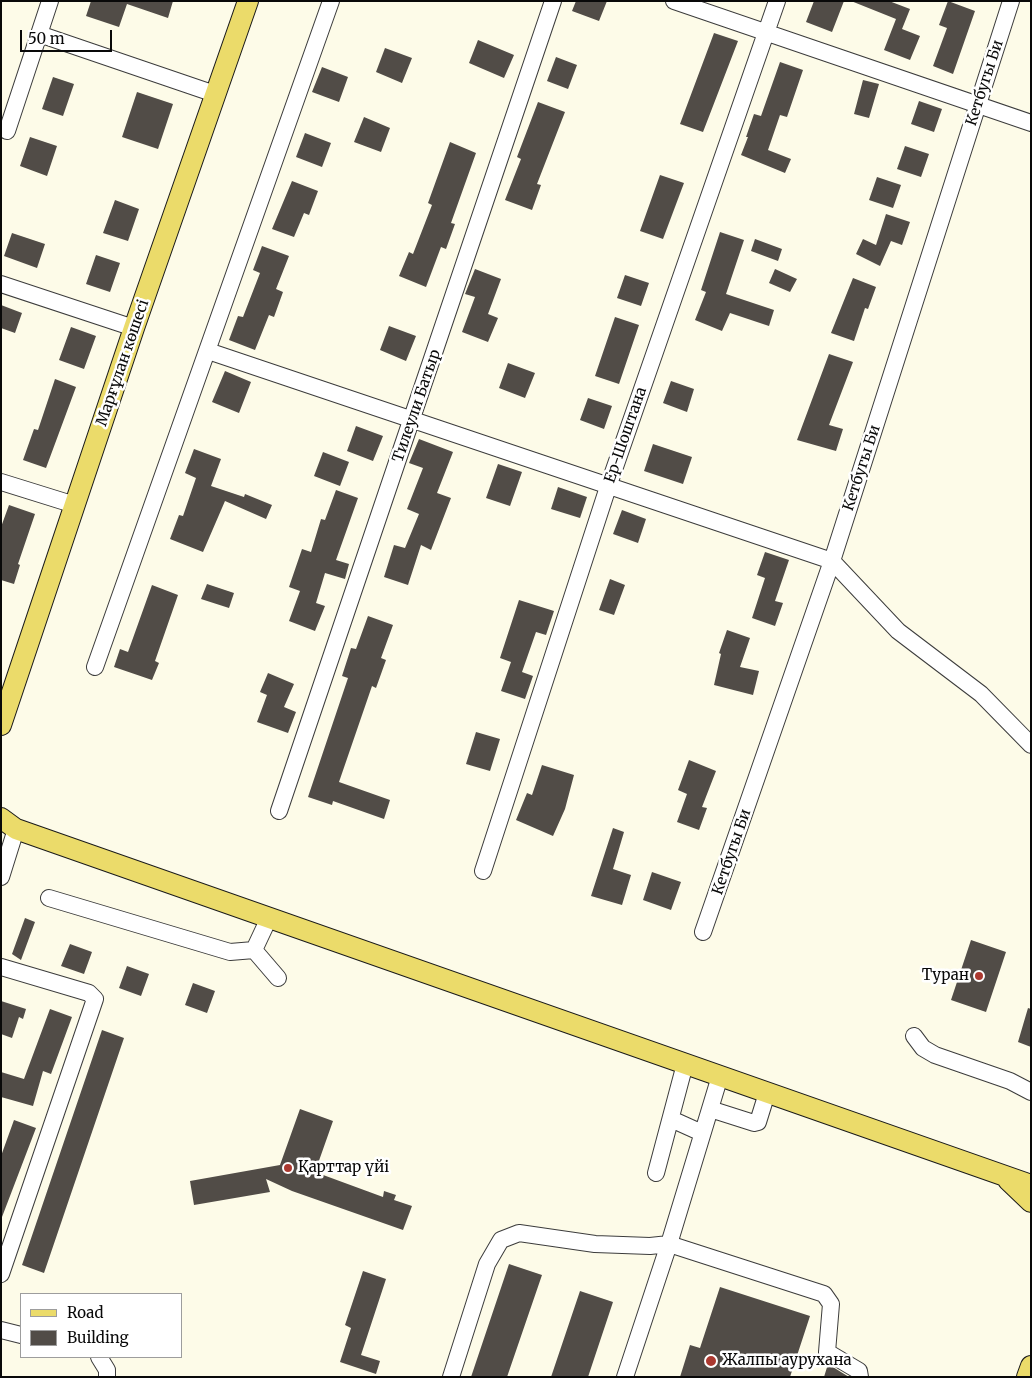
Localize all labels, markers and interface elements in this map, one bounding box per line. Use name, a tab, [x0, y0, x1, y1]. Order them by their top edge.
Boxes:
scale bar	[22, 20, 115, 52]
text: 50 m	[28, 29, 65, 48]
street label: Кетбугы Би	[963, 38, 1007, 128]
street label: Марғұлан көшесі	[93, 297, 153, 429]
street label: Тилеули Батыр	[389, 347, 445, 465]
street label: Ер-Шоштана	[601, 385, 651, 485]
street label: Кетбугы Би	[840, 423, 884, 513]
street label: Кетбугы Би	[709, 807, 755, 897]
place label: Туран	[922, 967, 969, 985]
marker: Туран	[973, 970, 985, 982]
place label: Қарттар үйі	[298, 1159, 389, 1177]
marker: Қарттар үйі	[282, 1162, 294, 1174]
legend	[20, 1293, 182, 1358]
text: Road	[67, 1303, 103, 1322]
text: Building	[67, 1328, 129, 1347]
place label: Жалпы аурухана	[722, 1352, 851, 1370]
marker: Жалпы аурухана	[704, 1354, 718, 1368]

